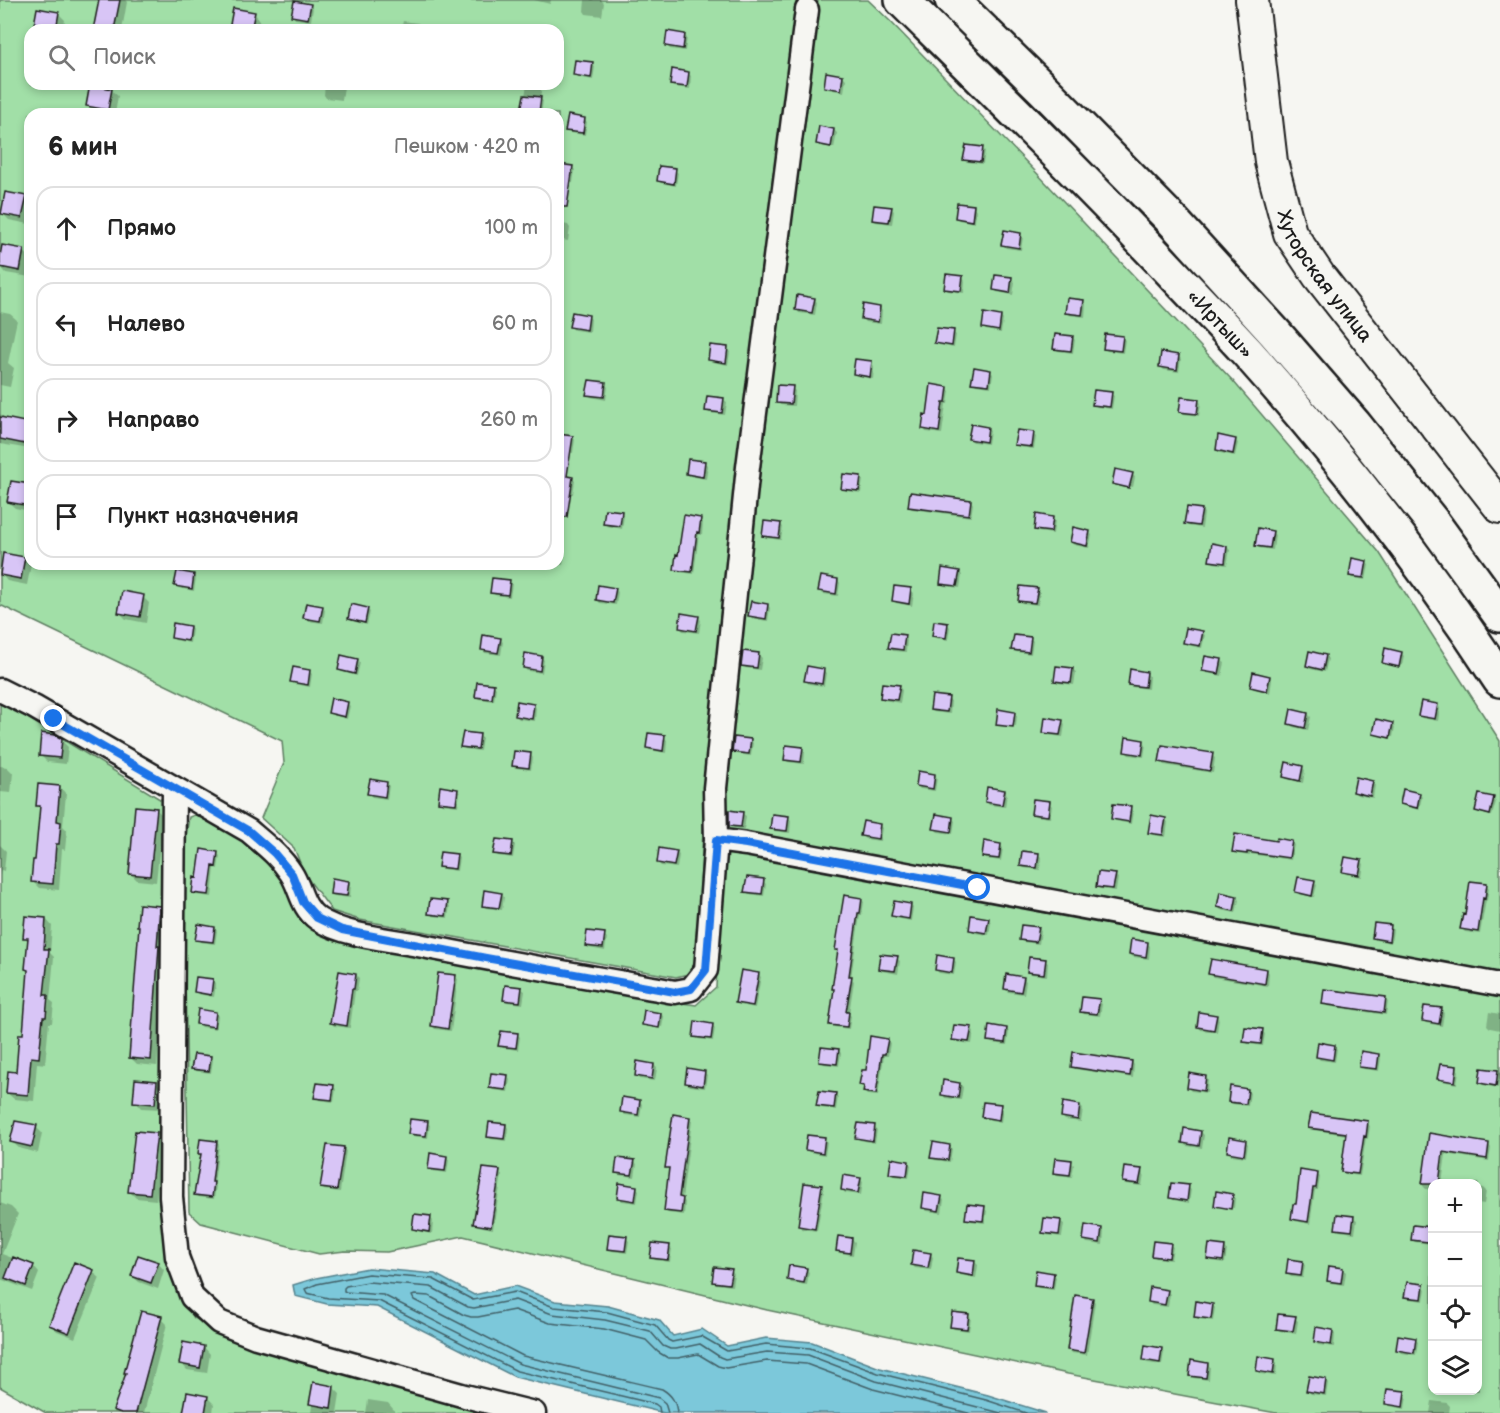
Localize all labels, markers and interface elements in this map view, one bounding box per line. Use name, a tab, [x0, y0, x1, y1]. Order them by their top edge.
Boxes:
search box	[24, 24, 564, 90]
icon: search	[45, 41, 78, 74]
text: Поиск	[93, 44, 156, 71]
text: 6 мин	[48, 132, 118, 163]
text: Пешком · 420 m	[394, 135, 540, 159]
street label: Хуторская улица	[1271, 207, 1377, 347]
icon: ahead	[50, 212, 83, 245]
text: Прямо	[107, 215, 176, 242]
text: 100 m	[485, 216, 538, 240]
street label: «Иртыш»	[1181, 285, 1258, 364]
icon: left	[50, 308, 83, 341]
text: Налево	[107, 311, 185, 338]
text: 60 m	[492, 312, 538, 336]
icon: right	[50, 404, 83, 437]
text: Направо	[107, 407, 199, 434]
text: 260 m	[480, 408, 538, 432]
icon: arrive	[50, 500, 83, 533]
text: Пункт назначения	[107, 503, 299, 530]
route end	[40, 705, 66, 731]
route start	[964, 874, 990, 900]
map controls	[1428, 1179, 1482, 1395]
button: +	[1428, 1179, 1482, 1233]
button: −	[1428, 1233, 1482, 1287]
button: locate	[1428, 1287, 1482, 1341]
button: layers	[1428, 1341, 1482, 1395]

